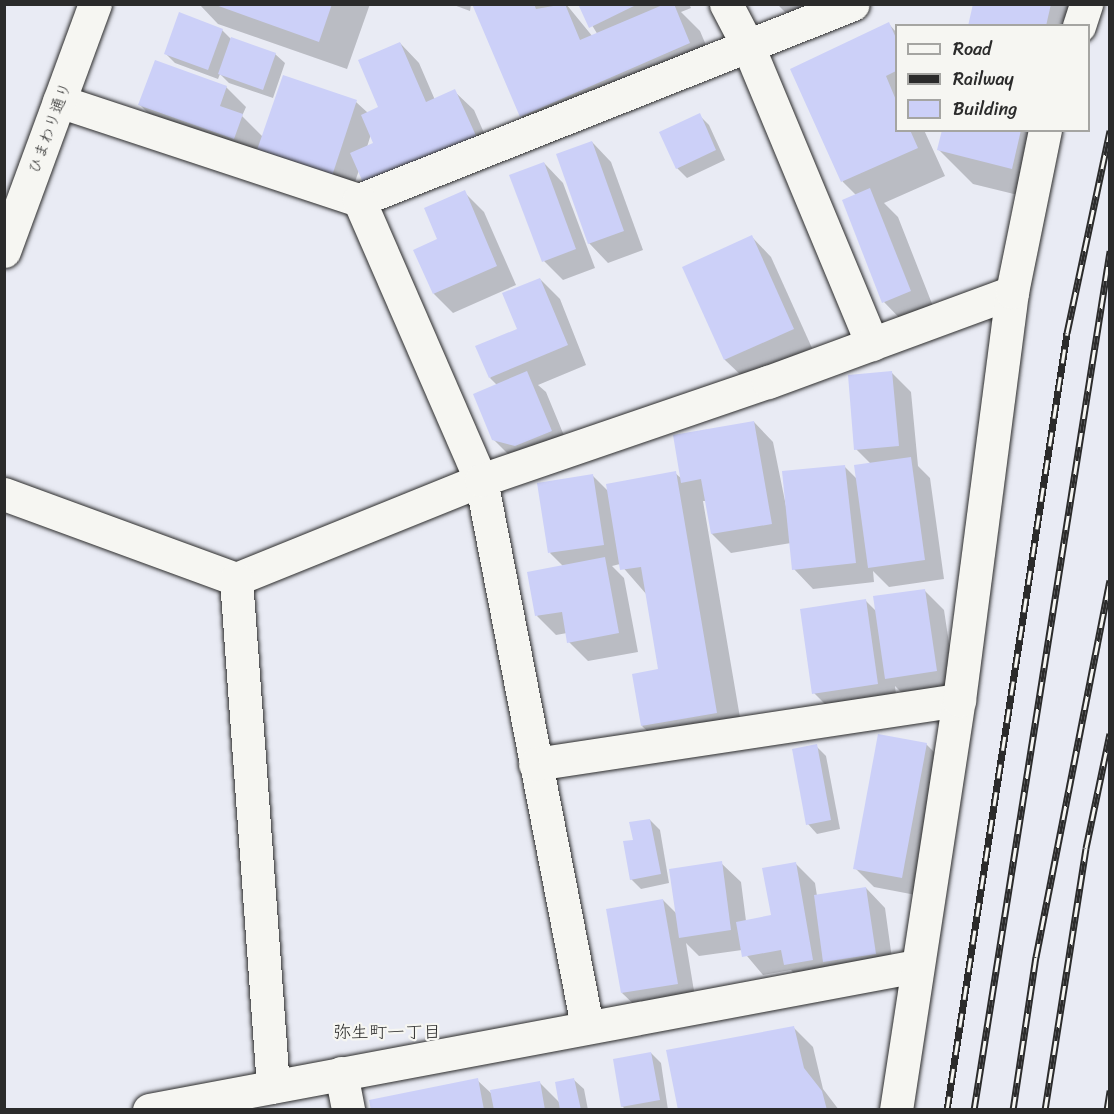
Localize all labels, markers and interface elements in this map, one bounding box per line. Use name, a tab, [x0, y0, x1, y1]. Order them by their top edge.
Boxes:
legend	[895, 24, 1090, 132]
text: Road	[953, 33, 992, 65]
text: Railway	[953, 63, 1014, 95]
street label: ひまわり通り	[25, 80, 75, 176]
text: Building	[953, 93, 1017, 125]
district label: 弥生町一丁目	[333, 1021, 441, 1043]

